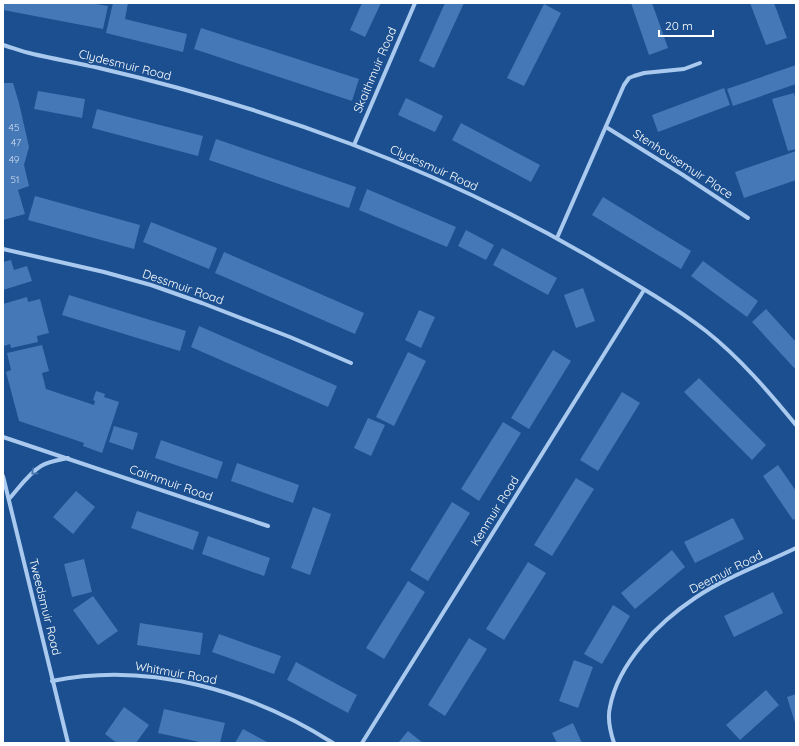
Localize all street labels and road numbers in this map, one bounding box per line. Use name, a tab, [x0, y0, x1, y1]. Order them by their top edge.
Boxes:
street label: Skaithmuir Road	[350, 25, 399, 115]
street label: Clydesmuir Road	[77, 46, 173, 83]
street label: Stenhousemuir Place	[630, 126, 736, 202]
street label: Clydesmuir Road	[388, 141, 481, 194]
street label: Dessmuir Road	[141, 266, 226, 307]
street label: Cairnmuir Road	[127, 461, 215, 504]
street label: Kenmuir Road	[467, 473, 522, 548]
street label: Deemuir Road	[687, 547, 765, 596]
street label: Tweedsmuir Road	[26, 557, 65, 657]
street label: Whitmuir Road	[134, 658, 218, 687]

